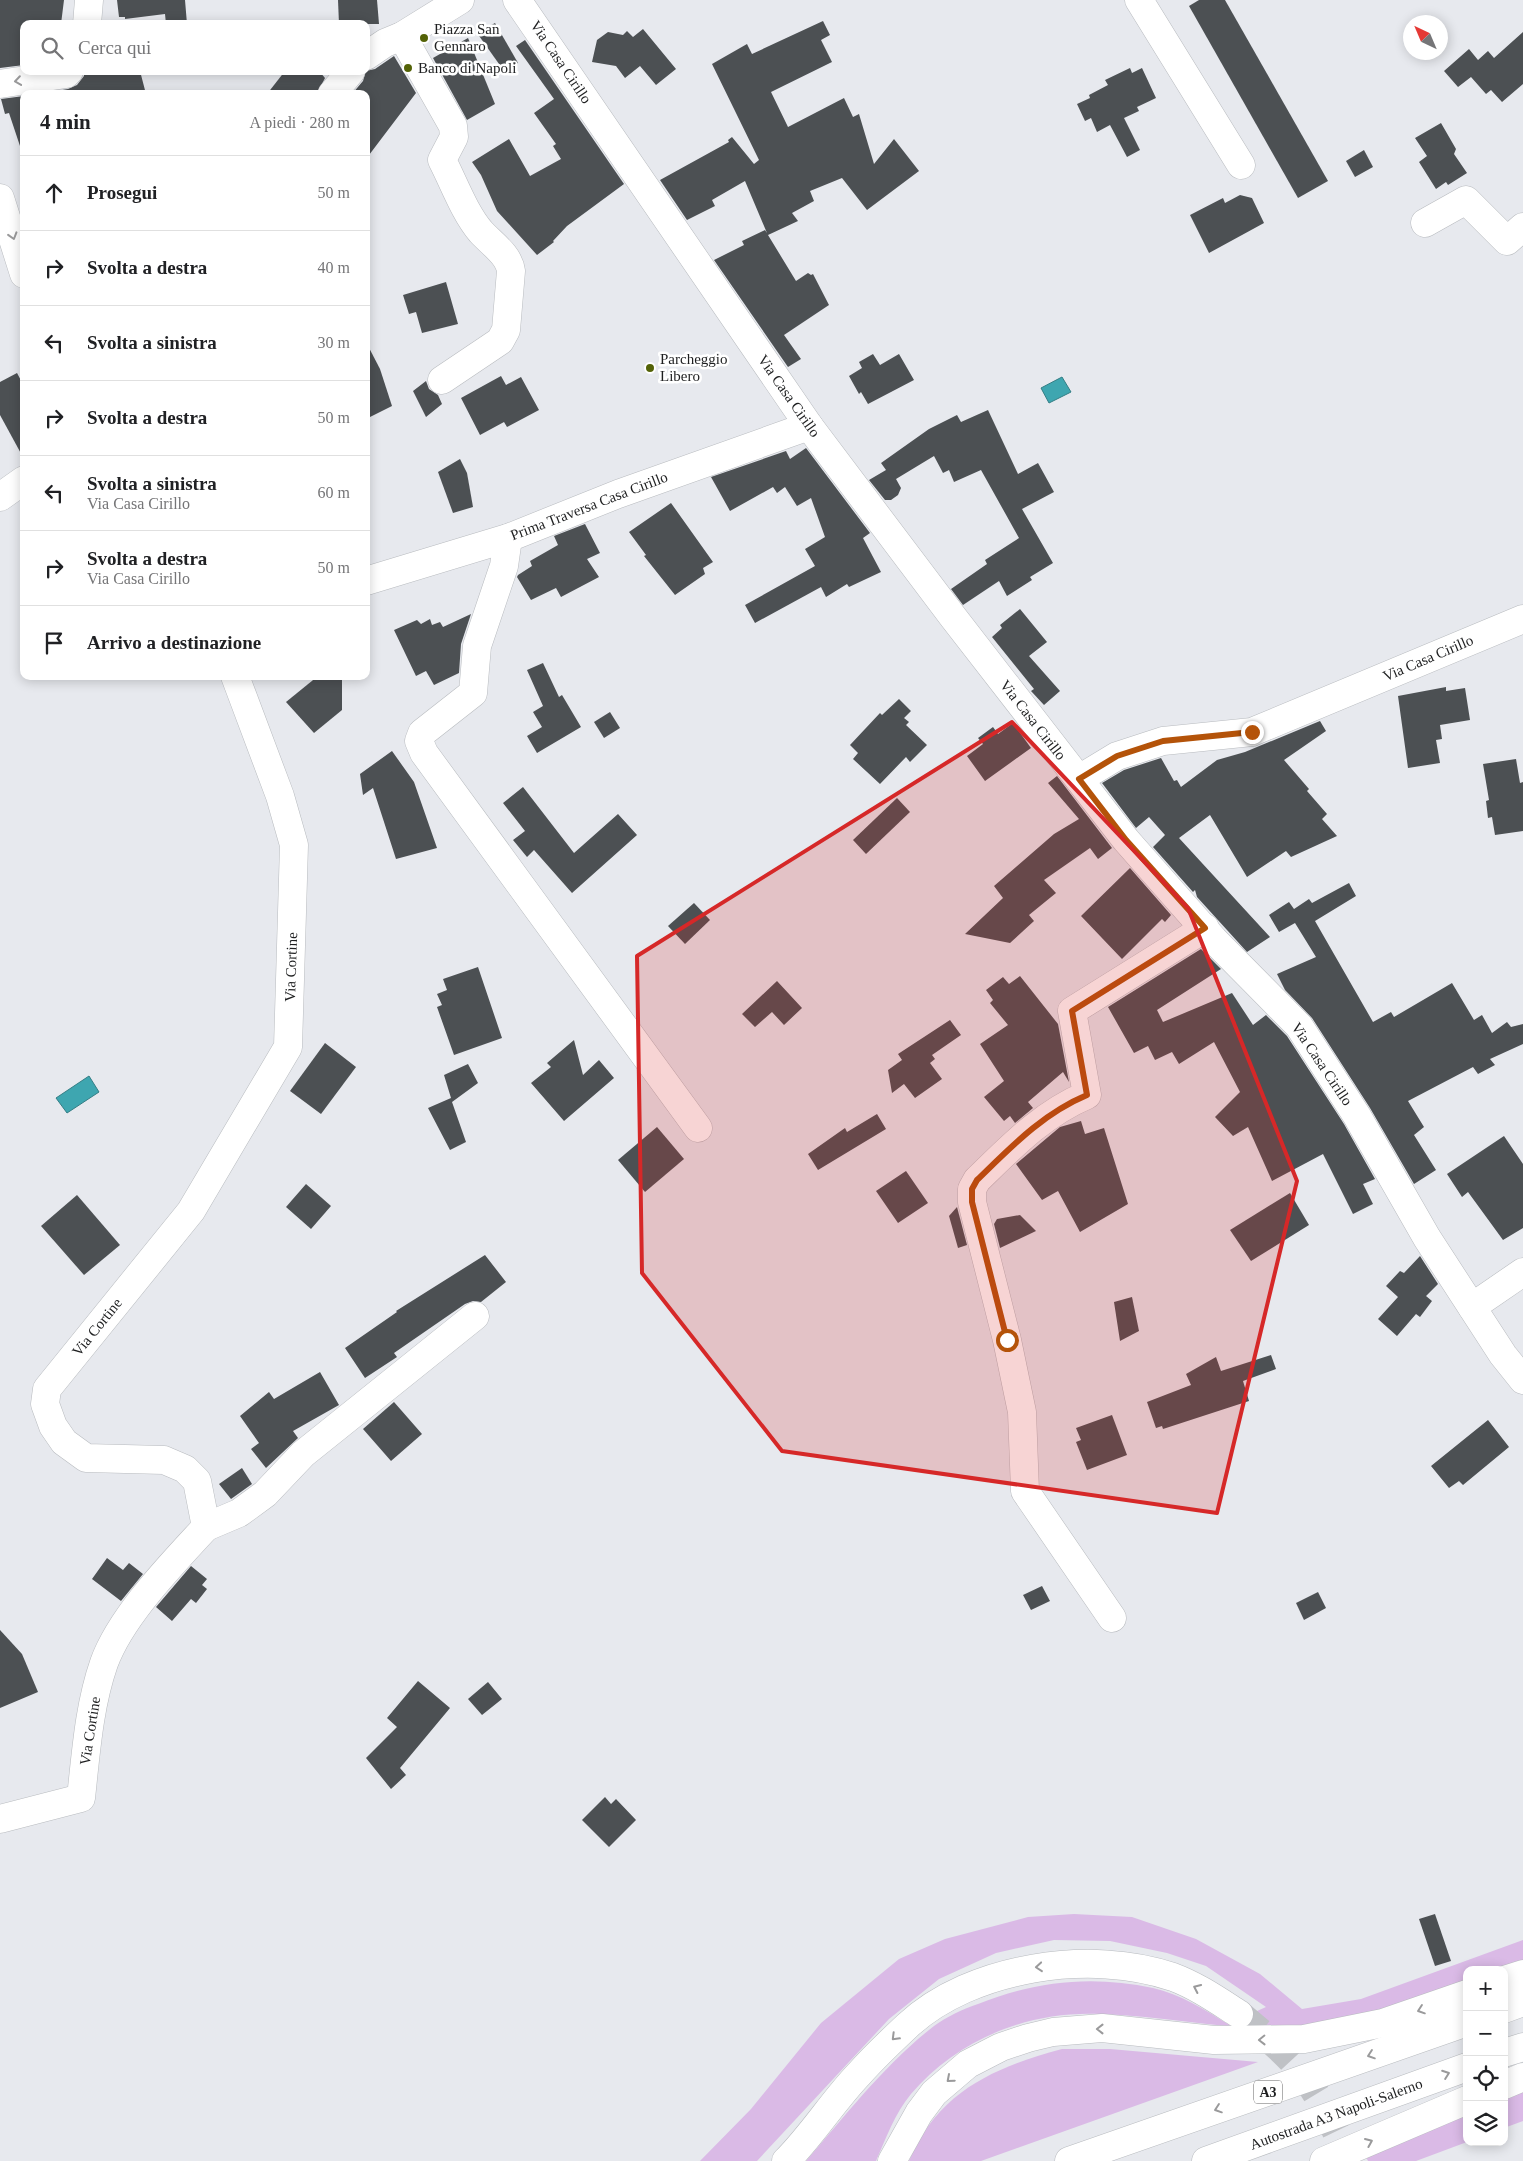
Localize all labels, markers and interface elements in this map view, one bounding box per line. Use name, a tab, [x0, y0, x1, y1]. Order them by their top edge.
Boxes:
north arrow	[1403, 15, 1448, 60]
street label: Via Casa Cirillo	[527, 17, 595, 107]
search box	[20, 20, 370, 75]
place label: Piazza San Gennaro	[434, 21, 500, 54]
marker: Piazza San Gennaro	[418, 32, 430, 44]
icon: search	[38, 34, 66, 62]
text: Cerca qui	[78, 37, 151, 58]
place label: Banco di Napoli	[418, 60, 516, 76]
marker: Banco di Napoli	[402, 62, 414, 74]
one-way arrow	[13, 76, 22, 86]
text: 4 min	[40, 110, 91, 134]
text: A piedi · 280 m	[250, 114, 350, 131]
icon: ahead	[40, 179, 68, 207]
text: Prosegui	[87, 182, 157, 203]
text: 50 m	[318, 184, 350, 201]
one-way arrow	[7, 231, 17, 240]
icon: right	[40, 254, 68, 282]
text: Svolta a destra	[87, 257, 207, 278]
text: 40 m	[318, 259, 350, 276]
icon: left	[40, 329, 68, 357]
text: Svolta a sinistra	[87, 332, 217, 353]
text: 30 m	[318, 334, 350, 351]
place label: Parcheggio Libero	[660, 351, 727, 384]
street label: Via Casa Cirillo	[755, 352, 823, 440]
marker: Parcheggio Libero	[644, 362, 656, 374]
icon: right	[40, 404, 68, 432]
text: Svolta a destra	[87, 407, 207, 428]
text: 50 m	[318, 409, 350, 426]
street label: Prima Traversa Casa Cirillo	[508, 469, 670, 543]
text: Svolta a sinistra	[87, 473, 217, 494]
icon: left	[40, 479, 68, 507]
text: 60 m	[318, 484, 350, 501]
text: Via Casa Cirillo	[87, 495, 190, 512]
text: Svolta a destra	[87, 548, 207, 569]
icon: right	[40, 554, 68, 582]
text: 50 m	[318, 559, 350, 576]
text: Via Casa Cirillo	[87, 570, 190, 587]
icon: arrive	[40, 629, 68, 657]
text: Arrivo a destinazione	[87, 632, 261, 653]
street label: Via Casa Cirillo	[1380, 632, 1476, 684]
street label: Via Casa Cirillo	[997, 677, 1069, 763]
route end	[1241, 721, 1264, 744]
street label: Via Cortine	[282, 932, 300, 1002]
street label: Via Casa Cirillo	[1288, 1019, 1356, 1109]
street label: Via Cortine	[69, 1295, 125, 1359]
route start	[996, 1329, 1019, 1352]
street label: Via Cortine	[77, 1695, 103, 1767]
one-way arrow	[1035, 1961, 1043, 1972]
map controls	[1463, 1966, 1508, 2146]
button: +	[1463, 1966, 1508, 2011]
one-way arrow	[1194, 1985, 1203, 1995]
one-way arrow	[1417, 2004, 1426, 2014]
button: −	[1463, 2011, 1508, 2056]
one-way arrow	[1096, 2024, 1104, 2034]
one-way arrow	[892, 2031, 901, 2040]
one-way arrow	[1258, 2035, 1266, 2045]
one-way arrow	[1367, 2050, 1376, 2060]
button: locate	[1463, 2056, 1508, 2101]
one-way arrow	[1442, 2070, 1450, 2080]
one-way arrow	[947, 2074, 956, 2082]
street label: Autostrada A3 Napoli-Salerno	[1248, 2075, 1424, 2153]
road number: A3	[1254, 2080, 1282, 2104]
button: layers	[1463, 2101, 1508, 2146]
one-way arrow	[1214, 2103, 1222, 2113]
one-way arrow	[1364, 2137, 1373, 2148]

